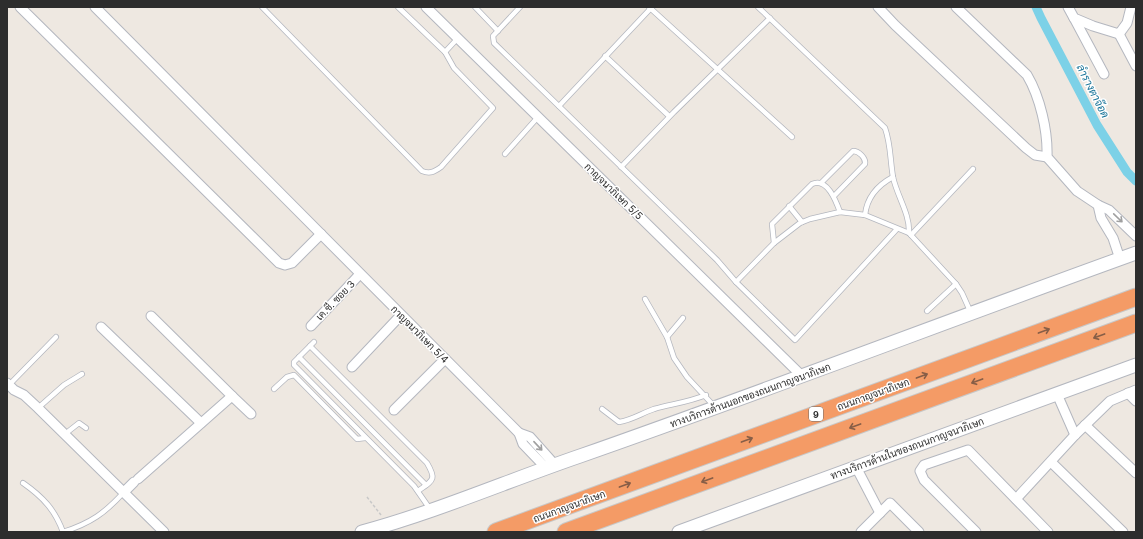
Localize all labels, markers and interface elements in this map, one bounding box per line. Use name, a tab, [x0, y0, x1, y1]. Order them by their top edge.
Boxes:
water label: ลำรางตาจ๊อด	[1073, 61, 1113, 120]
street label: กาญจนาภิเษก 5/5	[582, 160, 646, 222]
one-way arrow	[1113, 213, 1123, 223]
street label: เค.ซี. ซอย 3	[313, 278, 357, 322]
street label: กาญจนาภิเษก 5/4	[388, 303, 451, 366]
one-way arrow	[1037, 326, 1049, 334]
one-way arrow	[1094, 333, 1106, 341]
street label: ทางบริการด้านนอกของถนนกาญจนาภิเษก	[668, 360, 833, 431]
one-way arrow	[915, 371, 927, 379]
street label: ถนนกาญจนาภิเษก	[835, 375, 911, 414]
one-way arrow	[972, 378, 984, 386]
road number: 9	[809, 407, 823, 421]
street label: ทางบริการด้านในของถนนกาญจนาภิเษก	[829, 415, 986, 482]
one-way arrow	[850, 422, 862, 430]
one-way arrow	[741, 435, 753, 443]
one-way arrow	[534, 441, 543, 452]
one-way arrow	[701, 477, 713, 485]
one-way arrow	[619, 480, 631, 488]
street label: ถนนกาญจนาภิเษก	[531, 487, 607, 526]

